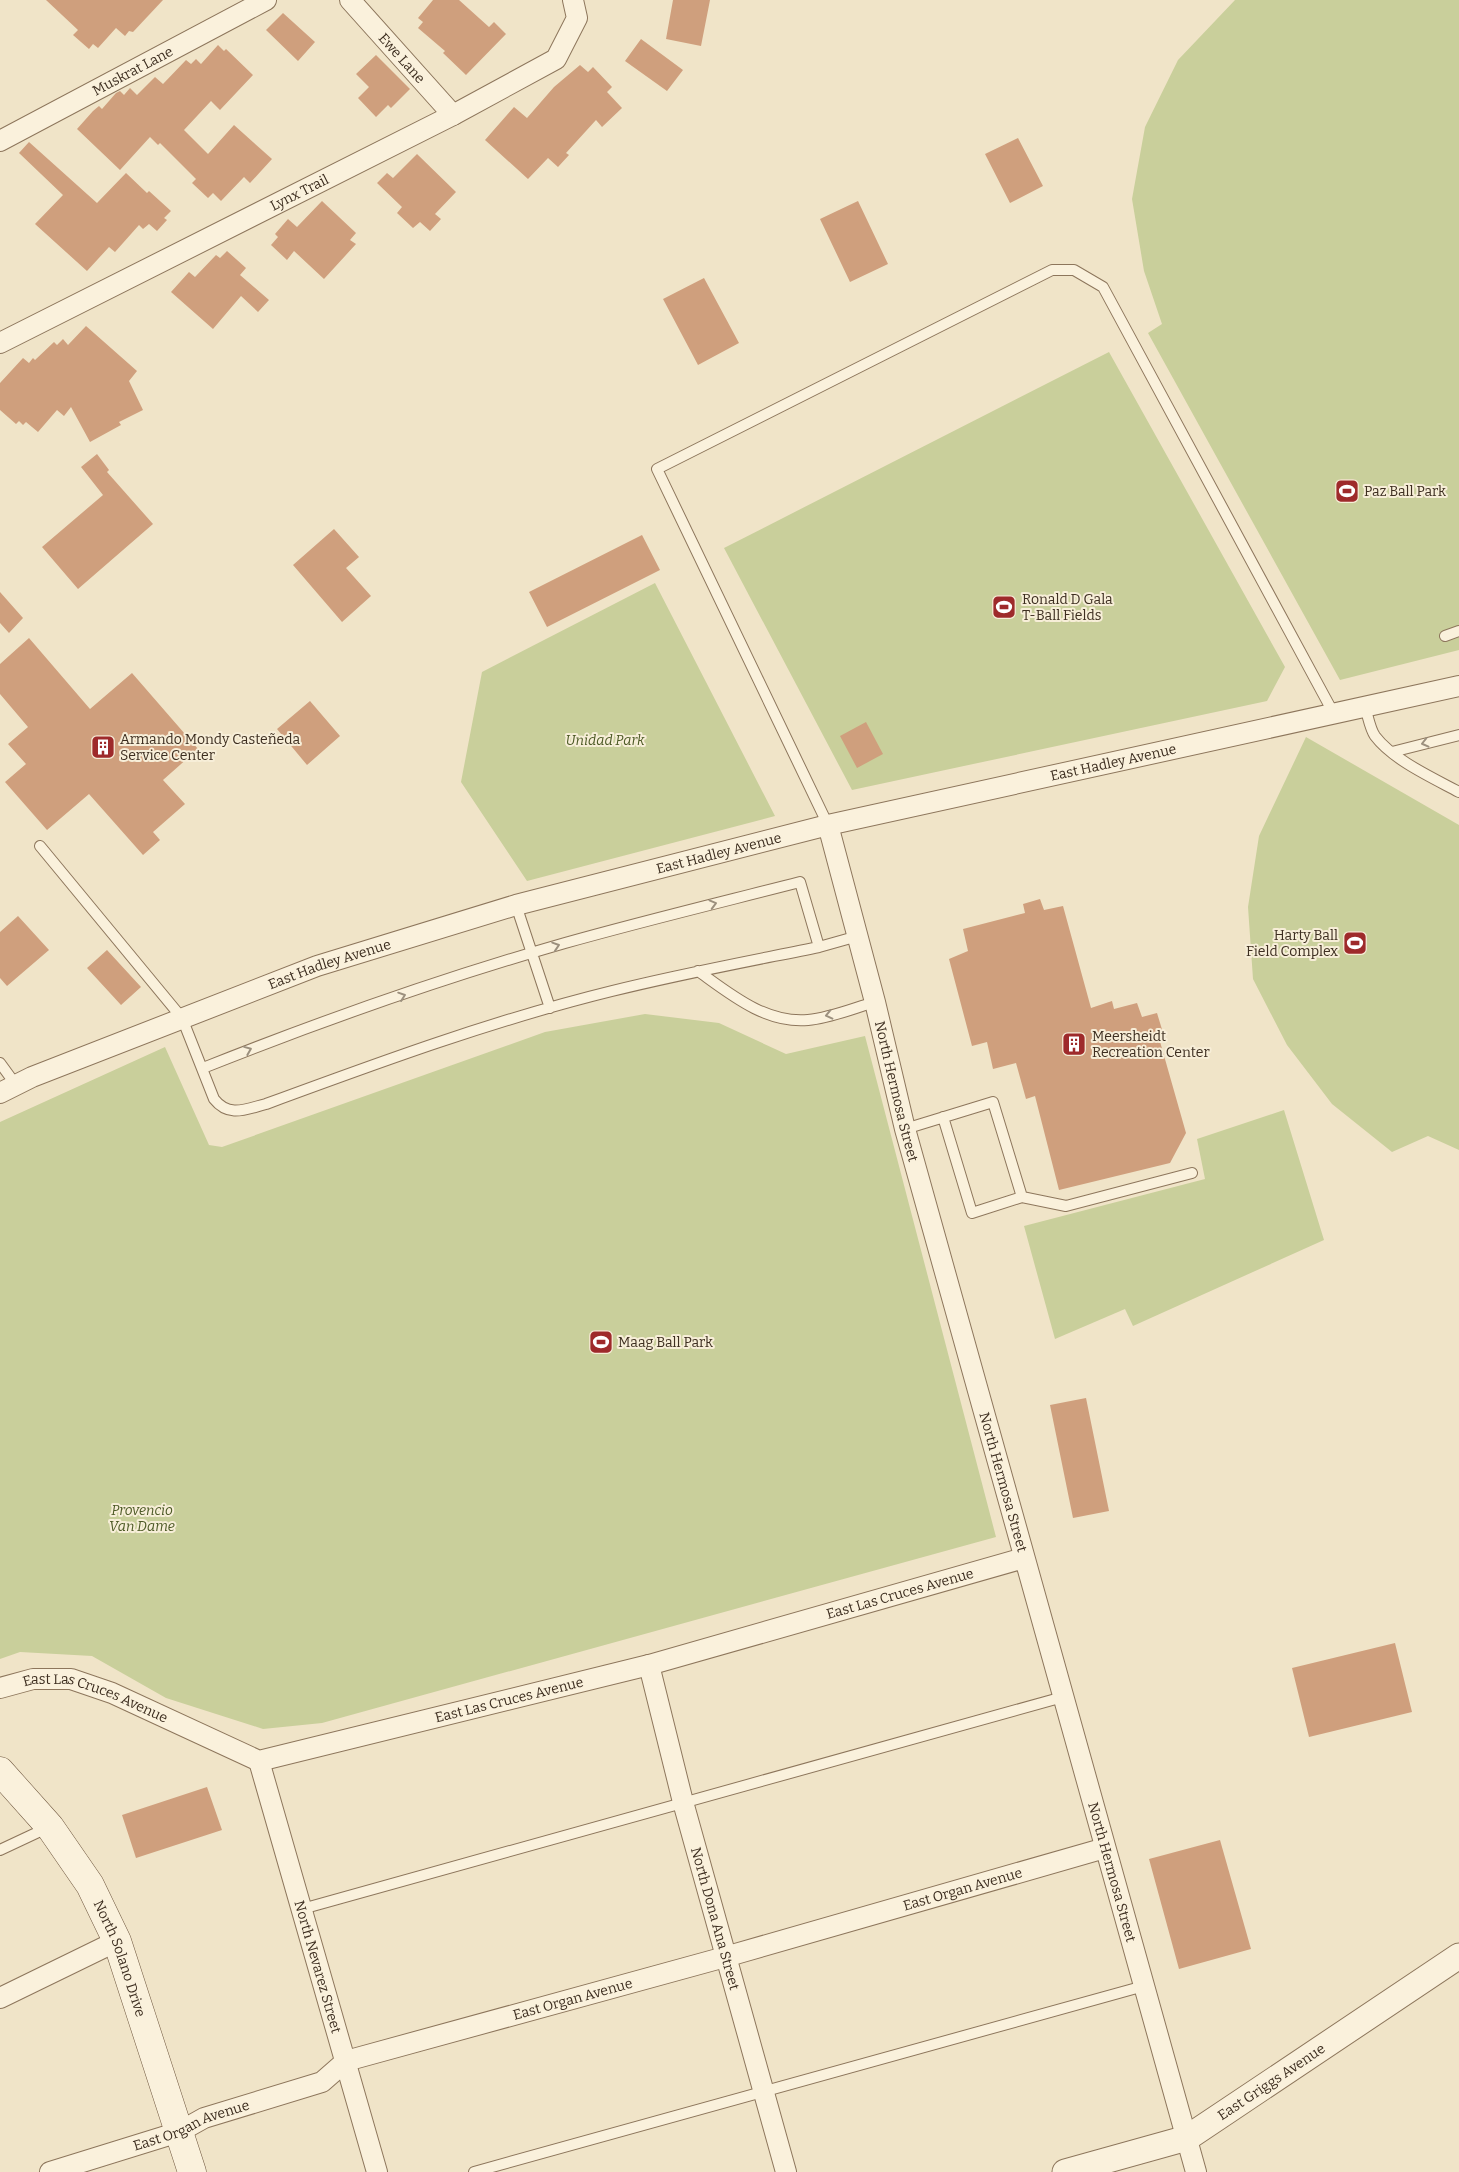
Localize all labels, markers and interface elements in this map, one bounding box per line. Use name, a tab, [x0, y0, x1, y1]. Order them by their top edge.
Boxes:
street label: Ewe Lane	[375, 30, 429, 87]
street label: Muskrat Lane	[89, 42, 176, 99]
street label: Lynx Trail	[267, 171, 331, 214]
sports icon: Paz Ball Park	[1334, 478, 1360, 504]
place label: Paz Ball Park	[1364, 483, 1446, 500]
place label: Ronald D Gala T-Ball Fields	[1022, 591, 1113, 624]
sports icon: Ronald D Gala T-Ball Fields	[991, 594, 1017, 620]
place label: Armando Mondy Casteñeda Service Center	[120, 731, 300, 764]
park label: Unidad Park	[565, 732, 645, 749]
building icon: Armando Mondy Casteñeda Service Center	[90, 734, 116, 760]
one-way arrow	[1421, 737, 1430, 748]
street label: East Hadley Avenue	[1049, 740, 1178, 784]
street label: East Hadley Avenue	[654, 829, 783, 877]
one-way arrow	[709, 899, 718, 910]
place label: Harty Ball Field Complex	[1246, 927, 1338, 960]
sports icon: Harty Ball Field Complex	[1342, 930, 1368, 956]
street label: East Hadley Avenue	[266, 935, 393, 993]
one-way arrow	[552, 942, 560, 952]
one-way arrow	[397, 992, 405, 1002]
one-way arrow	[824, 1010, 833, 1020]
street label: North Hermosa Street	[871, 1019, 922, 1164]
place label: Meersheidt Recreation Center	[1092, 1028, 1210, 1061]
building icon: Meersheidt Recreation Center	[1061, 1031, 1087, 1057]
one-way arrow	[244, 1046, 252, 1056]
sports icon: Maag Ball Park	[588, 1329, 614, 1355]
place label: Maag Ball Park	[618, 1334, 713, 1351]
street label: North Hermosa Street	[976, 1410, 1031, 1554]
park label: Provencio Van Dame	[109, 1502, 175, 1535]
street label: East Las Cruces Avenue	[824, 1564, 975, 1622]
street label: East Las Cruces Avenue	[21, 1670, 171, 1726]
street label: East Las Cruces Avenue	[433, 1673, 585, 1726]
street label: North Hermosa Street	[1085, 1800, 1140, 1944]
street label: North Dona Ana Street	[687, 1845, 743, 1992]
street label: East Organ Avenue	[901, 1864, 1024, 1914]
street label: North Solano Drive	[90, 1897, 150, 2019]
street label: North Nevarez Street	[291, 1898, 345, 2035]
street label: East Organ Avenue	[511, 1974, 634, 2023]
street label: East Griggs Avenue	[1214, 2040, 1328, 2124]
street label: East Organ Avenue	[131, 2096, 251, 2154]

